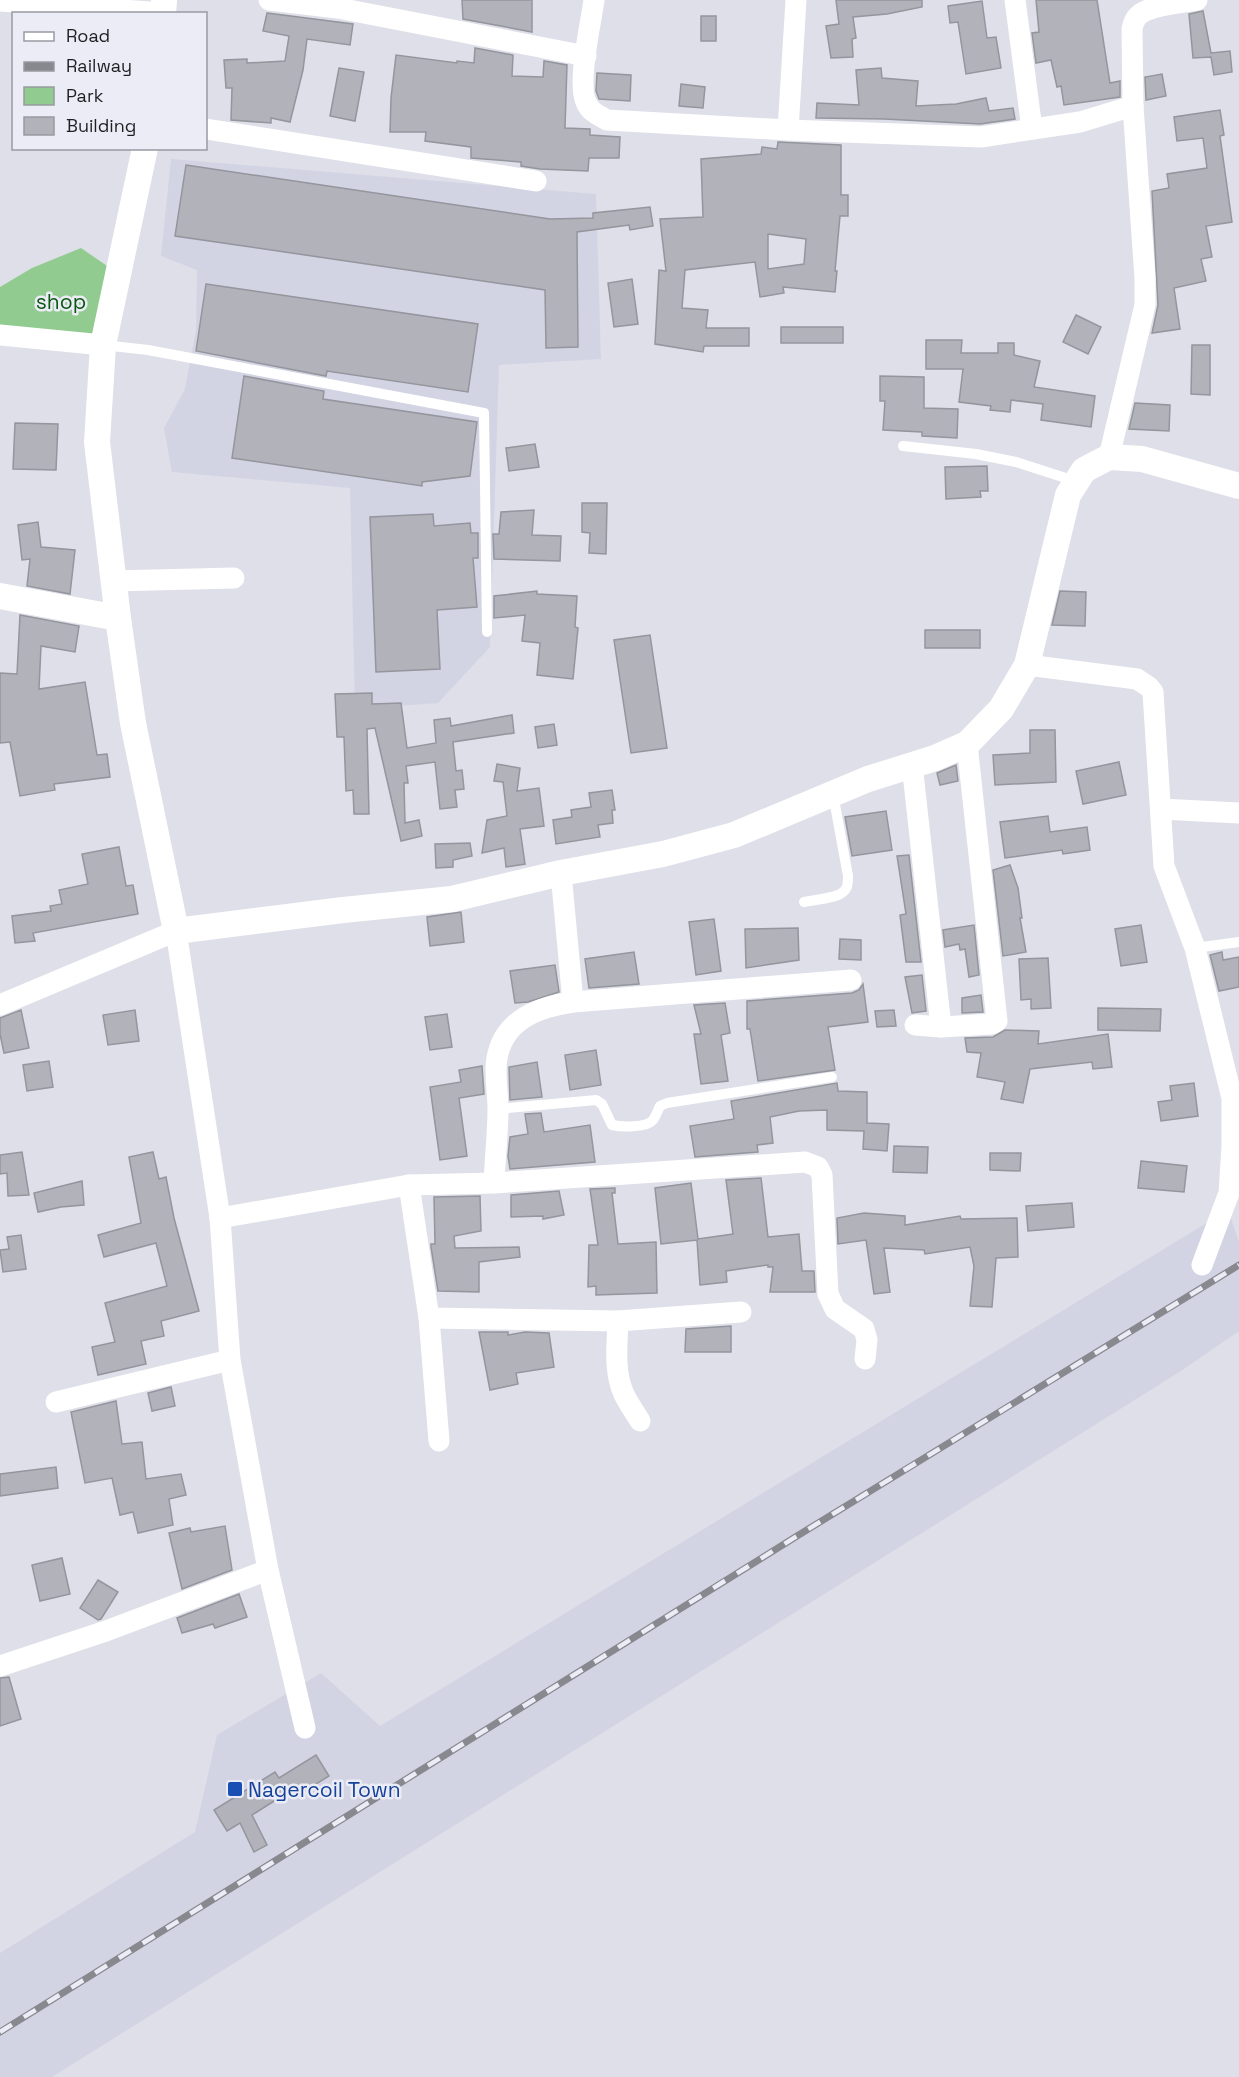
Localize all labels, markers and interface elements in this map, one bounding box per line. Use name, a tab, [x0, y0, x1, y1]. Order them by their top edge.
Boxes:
legend	[12, 12, 207, 150]
text: Road	[66, 24, 110, 47]
text: Railway	[66, 54, 132, 77]
text: Park	[66, 84, 104, 107]
text: Building	[66, 114, 136, 137]
park label: shop	[36, 288, 86, 315]
place label: Nagercoil Town	[248, 1776, 401, 1803]
marker: Nagercoil Town	[226, 1780, 244, 1798]

